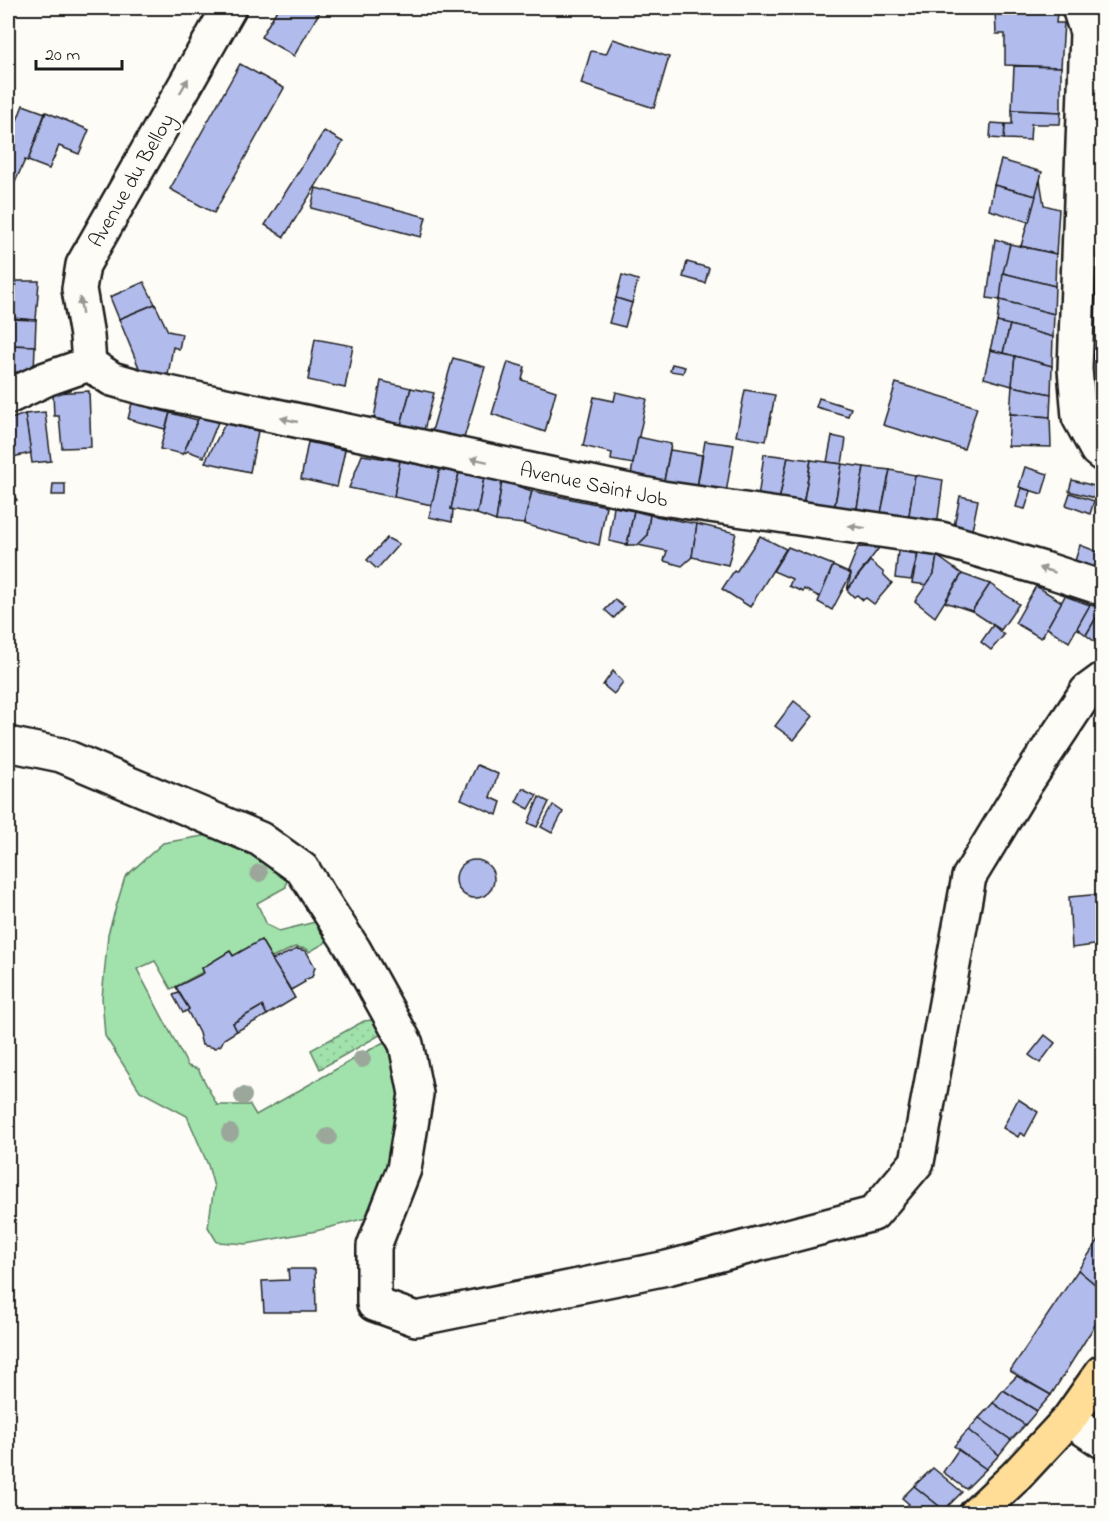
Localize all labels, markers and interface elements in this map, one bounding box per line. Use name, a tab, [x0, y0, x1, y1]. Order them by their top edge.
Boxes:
scale bar	[36, 33, 122, 71]
text: 20 m	[45, 43, 80, 69]
one-way arrow	[179, 78, 190, 94]
street label: Avenue du Belloy	[82, 108, 185, 255]
one-way arrow	[77, 296, 86, 315]
one-way arrow	[279, 414, 298, 424]
one-way arrow	[470, 455, 489, 464]
street label: Avenue Saint Job	[517, 456, 671, 516]
one-way arrow	[848, 522, 867, 531]
one-way arrow	[1038, 565, 1056, 574]

